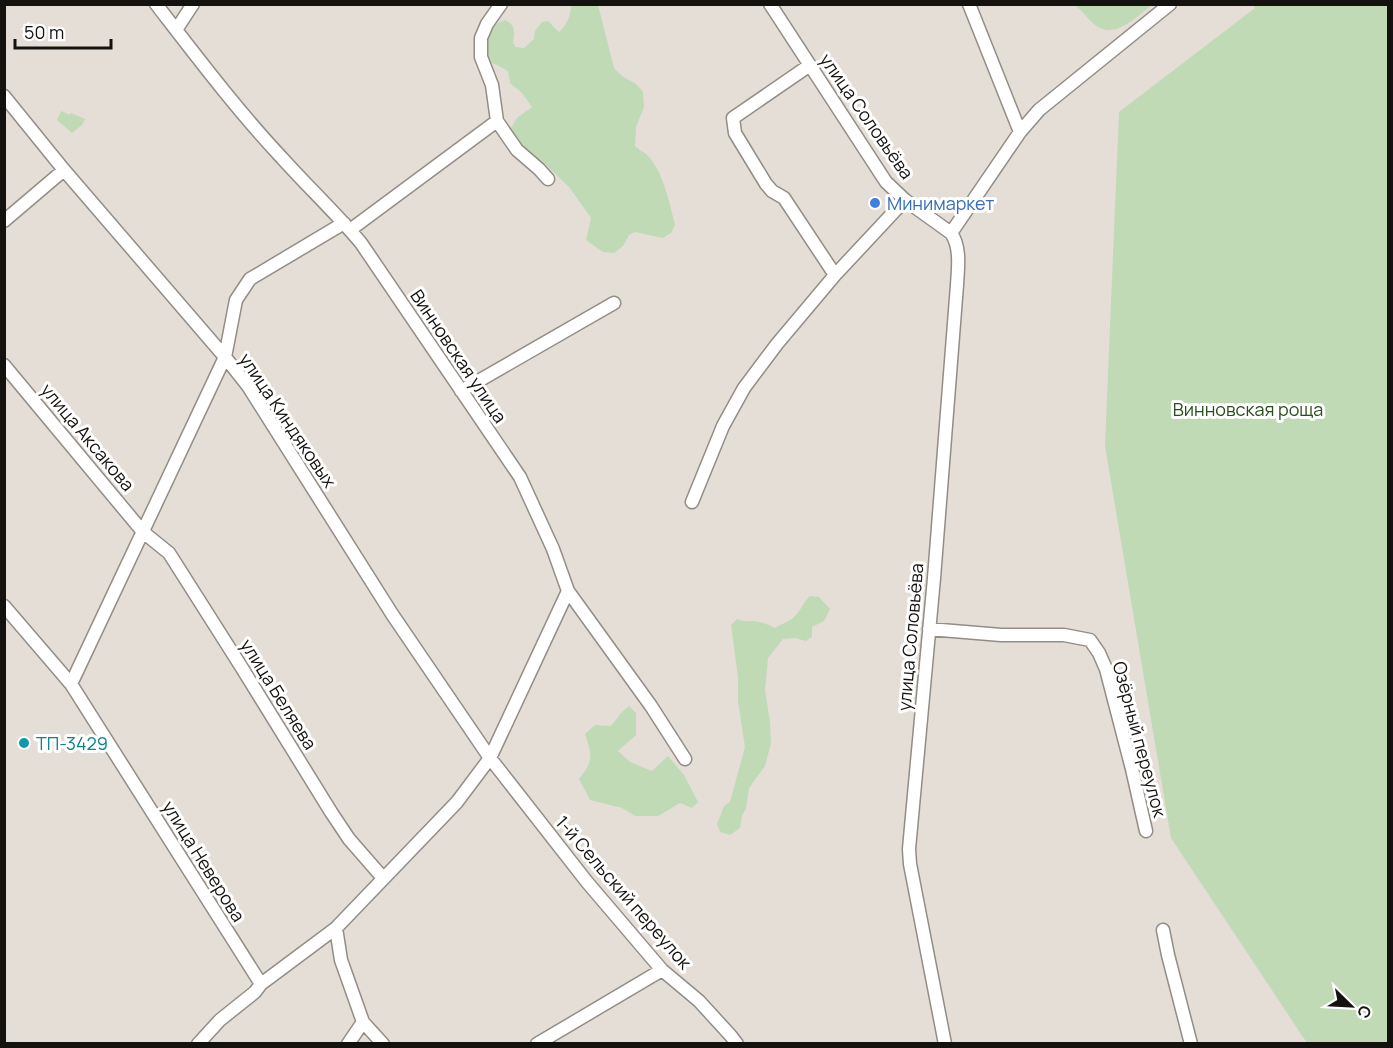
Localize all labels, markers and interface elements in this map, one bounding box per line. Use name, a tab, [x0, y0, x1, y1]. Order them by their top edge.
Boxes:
scale bar	[15, 12, 111, 50]
text: 50 m	[24, 20, 64, 44]
street label: улица Соловьёва	[815, 48, 919, 184]
place label: Минимаркет	[887, 191, 994, 215]
marker: Минимаркет	[868, 196, 882, 210]
street label: Винновская улица	[405, 285, 513, 427]
street label: улица Киндяковых	[234, 348, 342, 492]
street label: улица Аксакова	[36, 378, 140, 496]
park label: Винновская роща	[1173, 397, 1323, 421]
street label: улица Соловьёва	[892, 562, 928, 712]
street label: улица Беляева	[235, 634, 323, 754]
street label: Озёрный переулок	[1108, 658, 1173, 821]
place label: ТП-3429	[36, 731, 108, 755]
marker: ТП-3429	[17, 736, 31, 750]
street label: улица Неверова	[157, 796, 251, 926]
street label: 1-й Сельский переулок	[551, 810, 698, 974]
north arrow	[1321, 976, 1381, 1036]
text: С	[1352, 1002, 1377, 1022]

